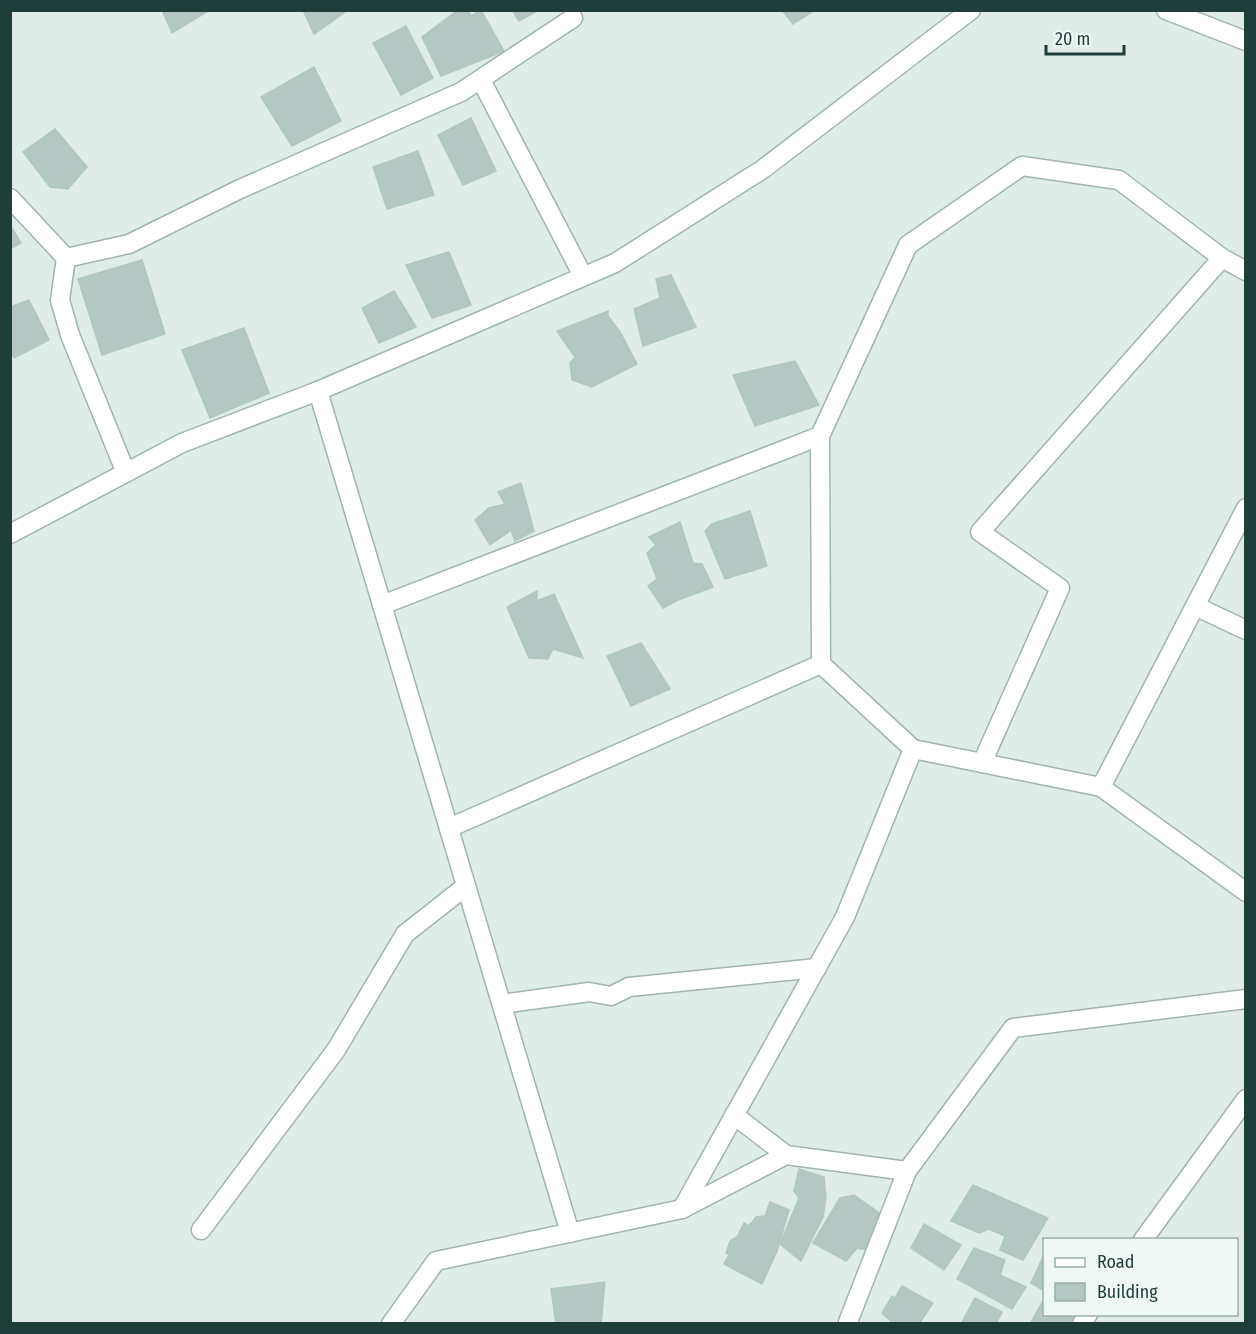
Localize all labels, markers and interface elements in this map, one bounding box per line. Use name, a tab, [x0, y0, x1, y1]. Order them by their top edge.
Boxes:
scale bar	[1046, 18, 1124, 56]
text: 20 m	[1055, 28, 1090, 50]
legend	[1043, 1238, 1238, 1316]
text: Road	[1097, 1251, 1134, 1273]
text: Building	[1097, 1281, 1158, 1303]

